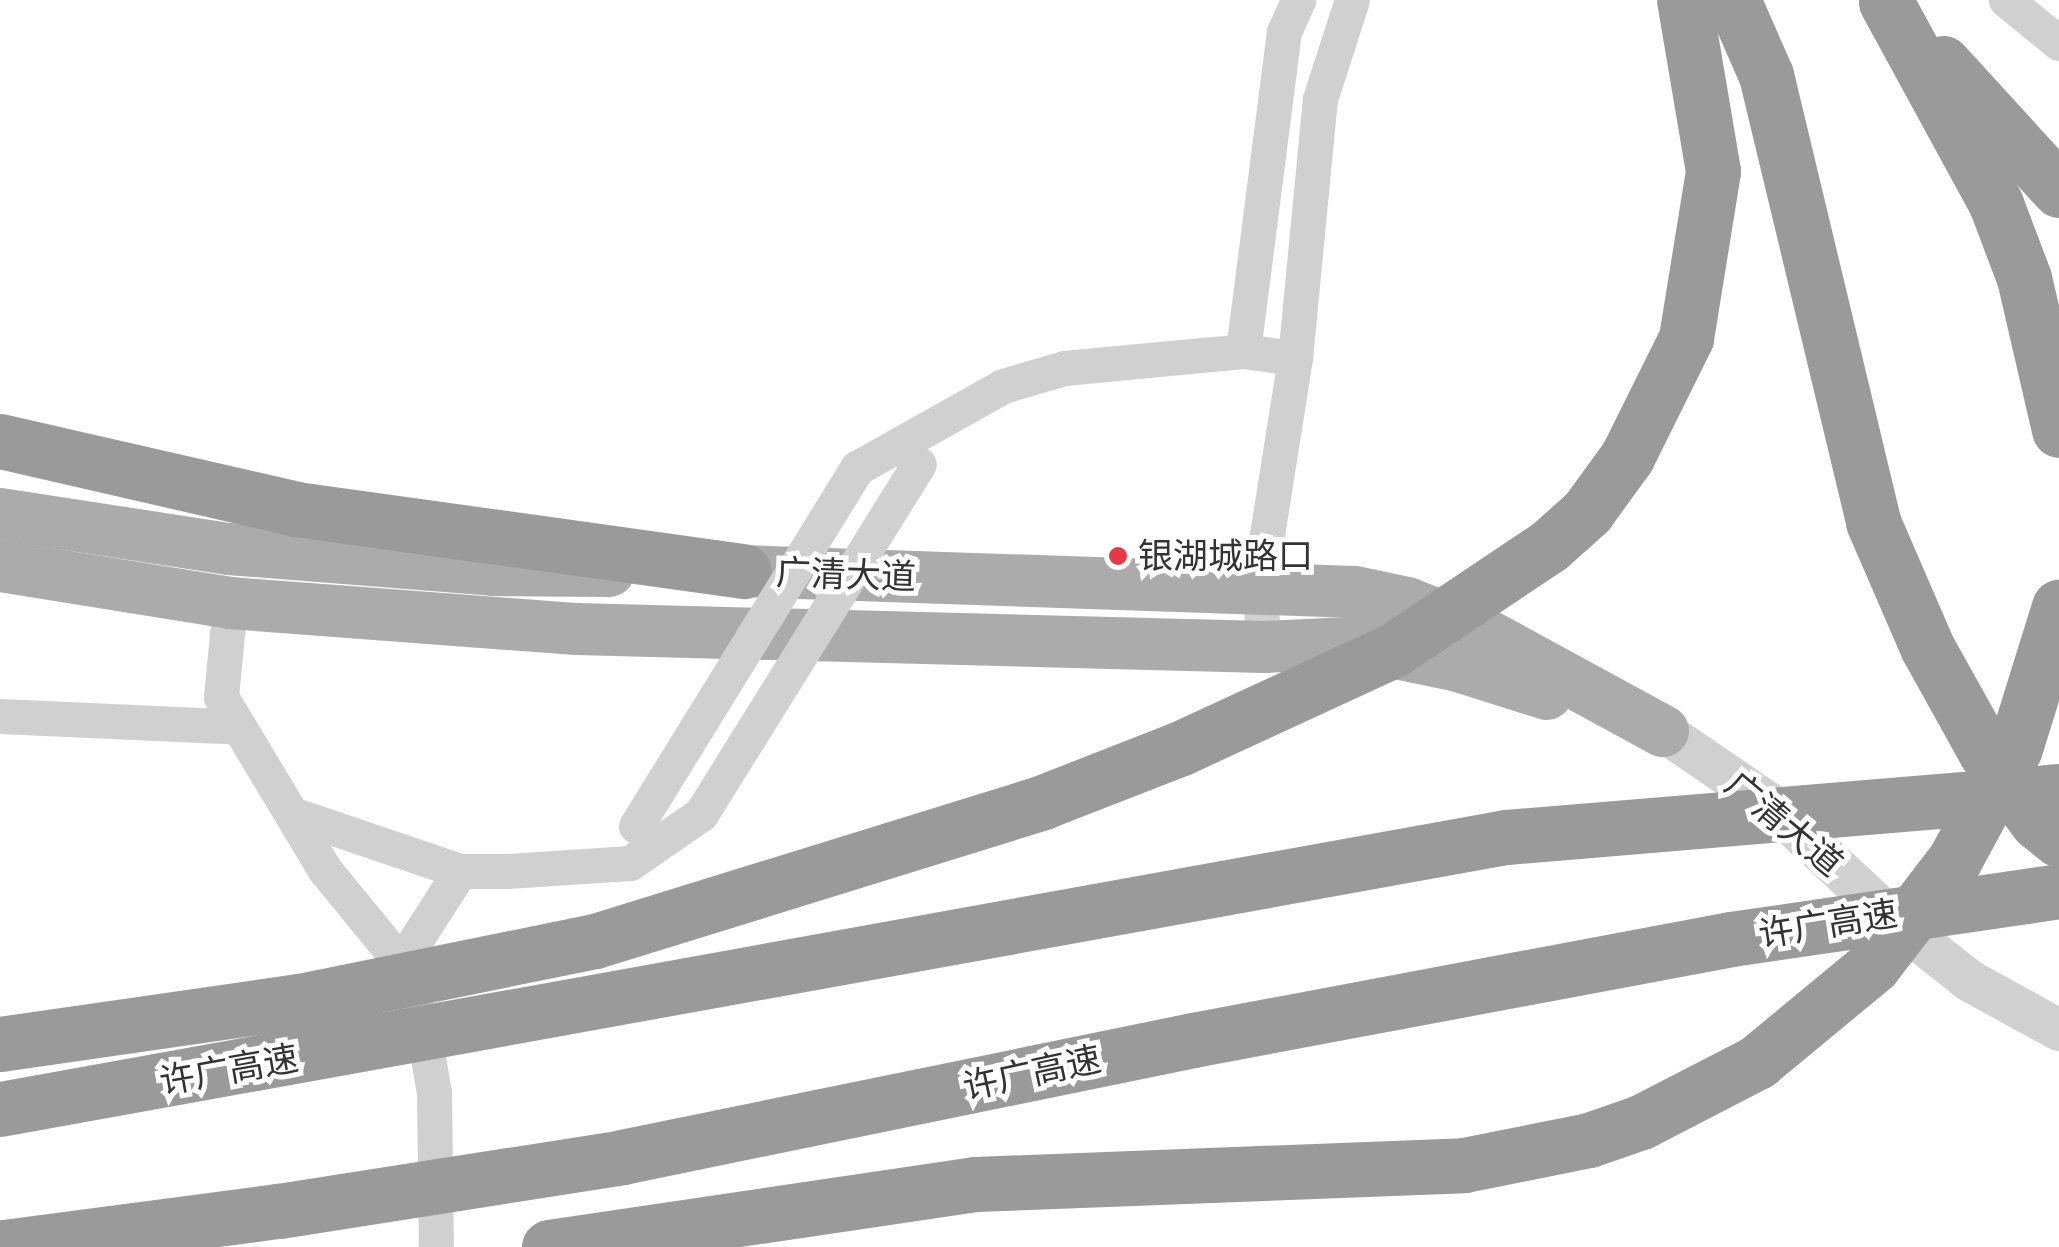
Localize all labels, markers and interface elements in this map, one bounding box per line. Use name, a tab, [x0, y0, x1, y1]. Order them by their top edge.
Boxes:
place label: 银湖城路口	[1138, 535, 1313, 577]
marker: 银湖城路口	[1107, 545, 1129, 567]
street label: 广清大道	[775, 552, 917, 598]
street label: 广清大道	[1717, 763, 1851, 885]
street label: 许广高速	[1756, 892, 1900, 956]
street label: 许广高速	[156, 1037, 302, 1103]
street label: 许广高速	[959, 1038, 1105, 1108]

